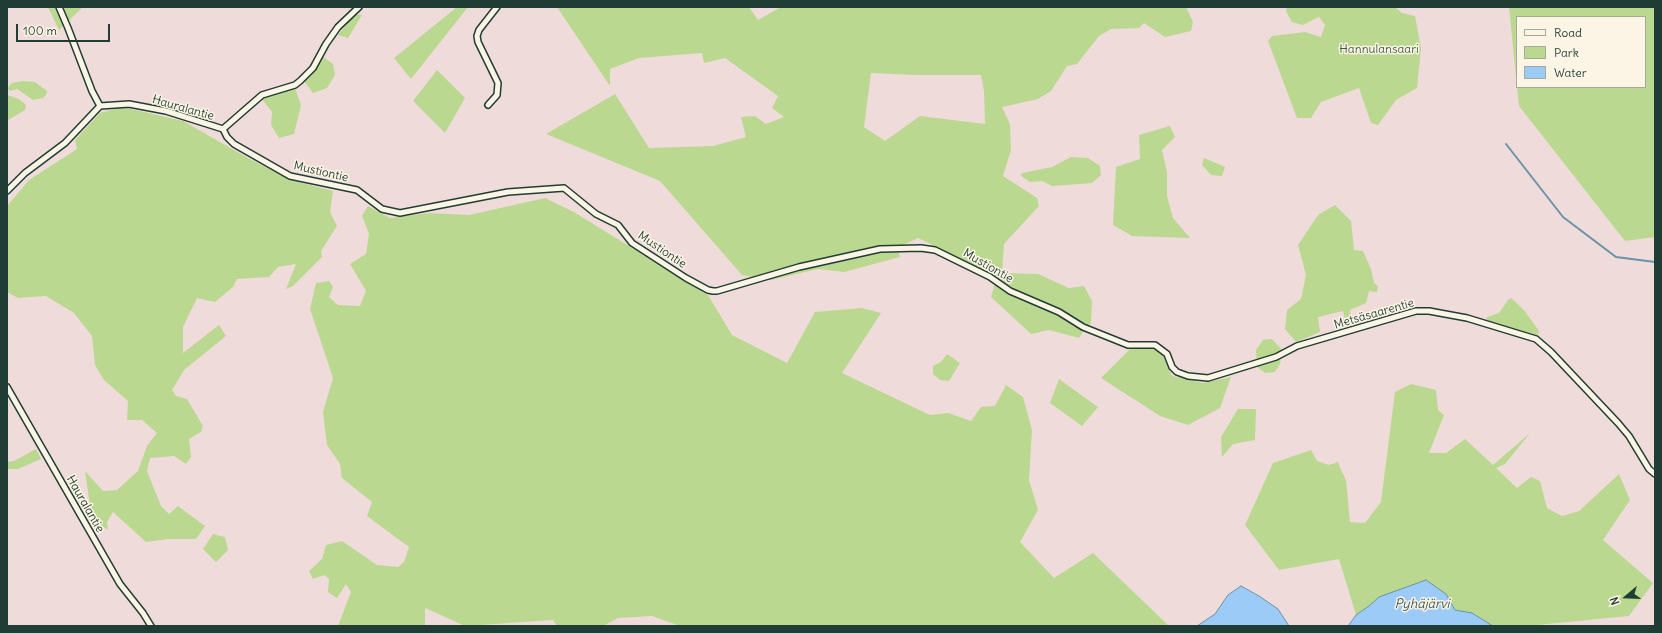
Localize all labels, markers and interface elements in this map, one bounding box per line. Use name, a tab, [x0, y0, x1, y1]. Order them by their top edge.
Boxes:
scale bar	[18, 16, 112, 42]
legend	[1516, 16, 1646, 88]
text: 100 m	[23, 23, 57, 38]
text: Road	[1554, 25, 1582, 40]
park label: Hannulansaari	[1339, 43, 1419, 57]
text: Park	[1554, 45, 1579, 60]
text: Water	[1554, 65, 1587, 80]
street label: Hauralantie	[150, 92, 216, 124]
street label: Mustiontie	[292, 159, 350, 185]
street label: Mustiontie	[635, 228, 689, 272]
street label: Mustiontie	[960, 246, 1016, 286]
street label: Metsäsaarentie	[1332, 296, 1416, 332]
street label: Hauralantie	[63, 473, 107, 535]
north arrow	[1606, 577, 1646, 617]
text: N	[1607, 595, 1623, 607]
water label: Pyhäjärvi	[1395, 596, 1449, 612]

